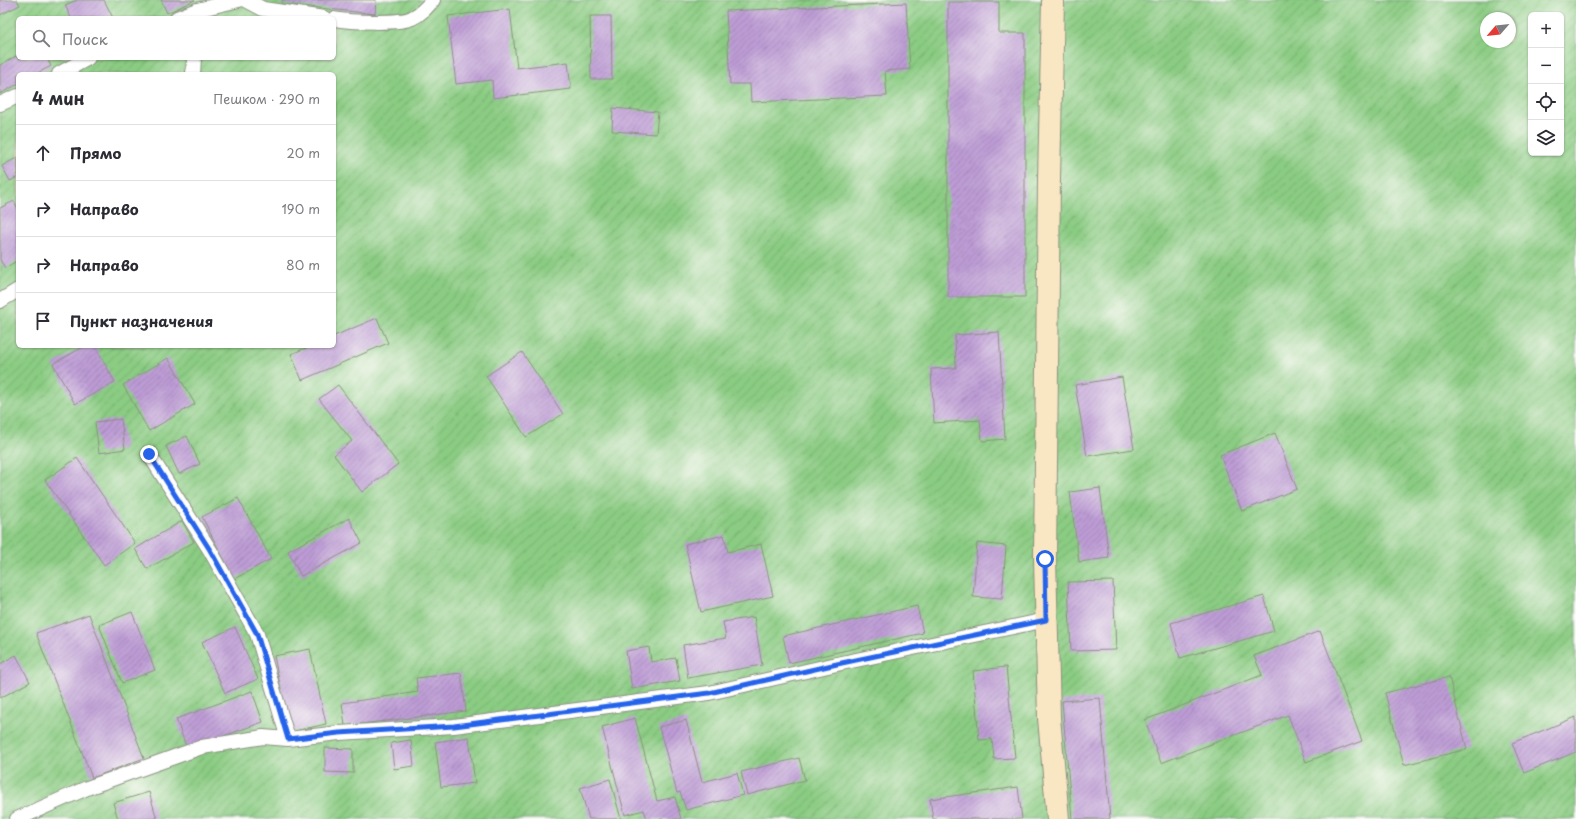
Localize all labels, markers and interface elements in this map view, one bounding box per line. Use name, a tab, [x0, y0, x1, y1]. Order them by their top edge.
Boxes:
north arrow	[1480, 12, 1516, 48]
map controls	[1528, 12, 1564, 156]
button: +	[1528, 12, 1564, 48]
search box	[16, 16, 336, 60]
icon: search	[30, 27, 52, 49]
text: Поиск	[62, 27, 108, 50]
button: −	[1528, 48, 1564, 84]
button: locate	[1528, 84, 1564, 120]
text: 4 мин	[32, 85, 85, 111]
text: Пешком · 290 m	[213, 89, 320, 108]
button: layers	[1528, 120, 1564, 156]
text: Прямо	[70, 141, 121, 164]
icon: ahead	[32, 142, 54, 164]
text: 20 m	[286, 143, 320, 162]
text: Направо	[70, 197, 139, 220]
icon: right	[32, 198, 54, 220]
text: 190 m	[281, 199, 320, 218]
text: Направо	[70, 253, 139, 276]
icon: right	[32, 254, 54, 276]
text: 80 m	[286, 255, 320, 274]
text: Пункт назначения	[70, 309, 213, 332]
icon: arrive	[32, 310, 54, 332]
route end	[140, 445, 158, 463]
route start	[1036, 550, 1054, 568]

